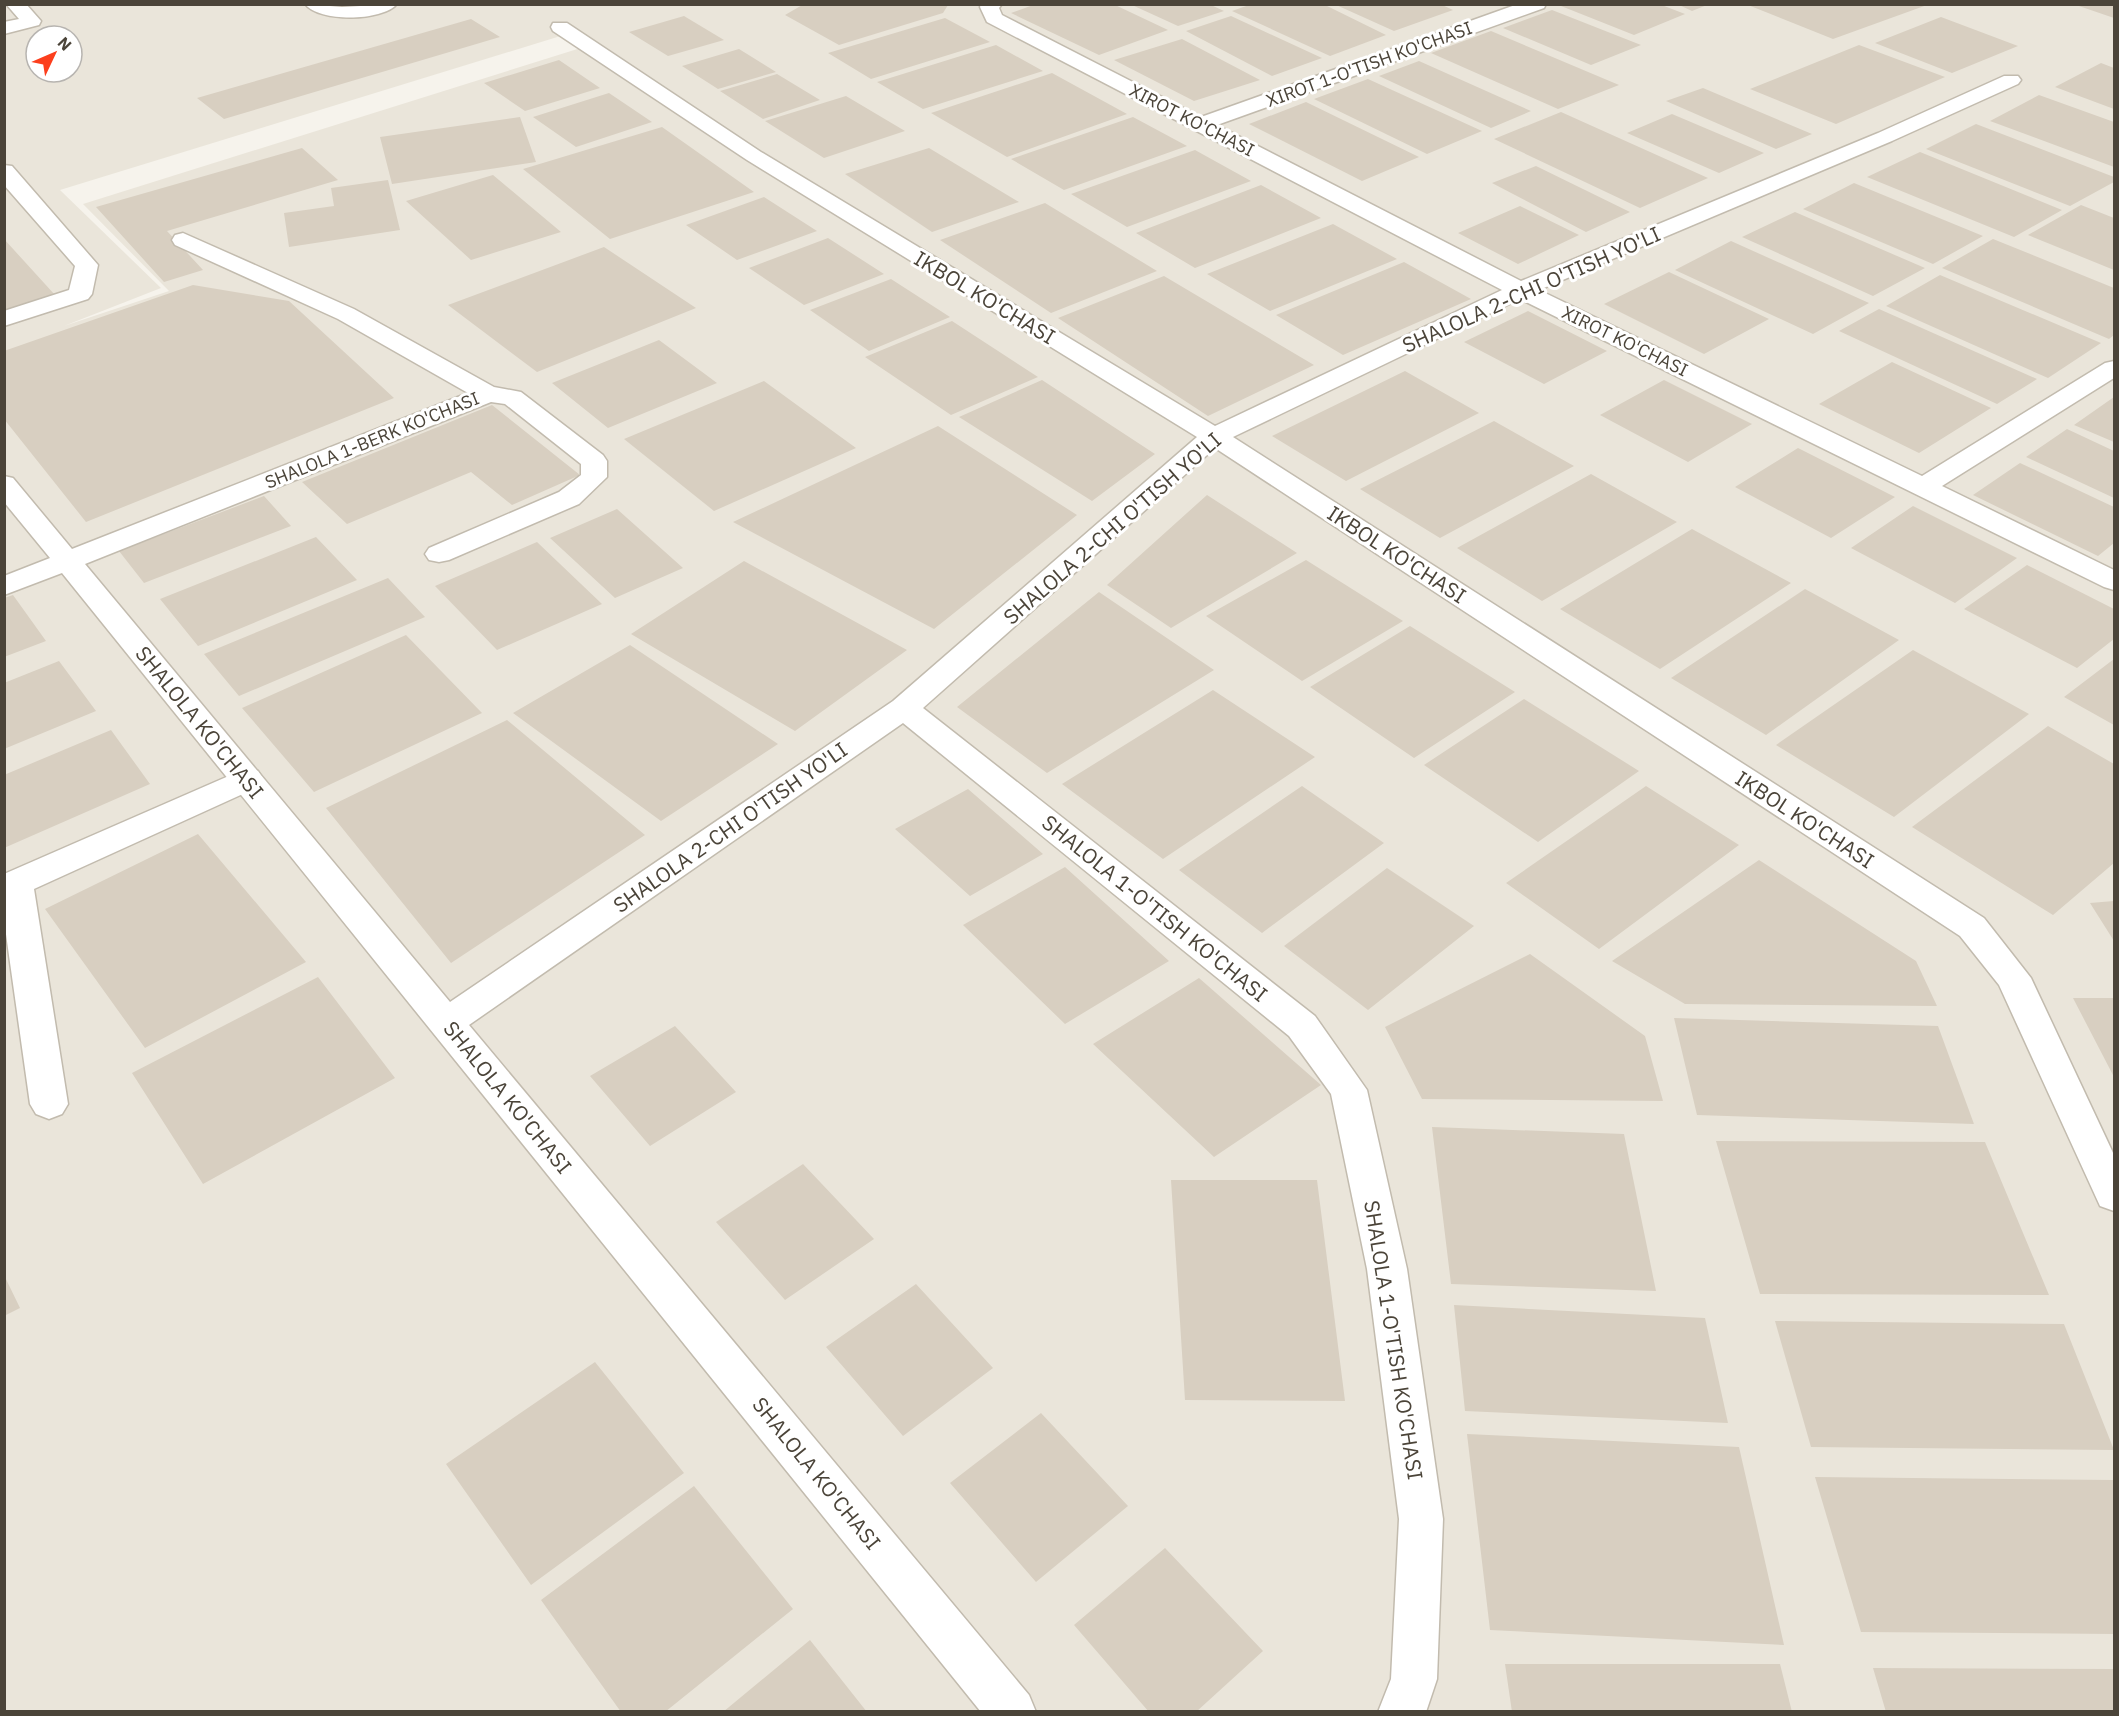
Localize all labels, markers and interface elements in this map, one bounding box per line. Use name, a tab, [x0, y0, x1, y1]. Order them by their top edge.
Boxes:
street label: XIROT 1-O'TISH KO'CHASI	[1263, 16, 1475, 112]
north arrow	[24, 24, 84, 84]
text: N	[54, 32, 76, 55]
street label: XIROT KO'CHASI	[1126, 79, 1258, 161]
street label: SHALOLA 2-CHI O'TISH YO'LI	[1397, 219, 1665, 359]
street label: IKBOL KO'CHASI	[909, 244, 1061, 350]
street label: XIROT KO'CHASI	[1558, 301, 1692, 381]
street label: SHALOLA 1-BERK KO'CHASI	[261, 386, 483, 494]
street label: SHALOLA 2-CHI O'TISH YO'LI	[997, 426, 1227, 630]
street label: IKBOL KO'CHASI	[1322, 499, 1472, 609]
street label: SHALOLA KO'CHASI	[130, 640, 270, 804]
street label: SHALOLA 2-CHI O'TISH YO'LI	[607, 735, 853, 919]
street label: IKBOL KO'CHASI	[1730, 764, 1880, 874]
street label: SHALOLA 1-O'TISH KO'CHASI	[1036, 808, 1274, 1008]
street label: SHALOLA KO'CHASI	[438, 1015, 578, 1179]
street label: SHALOLA 1-O'TISH KO'CHASI	[1358, 1198, 1430, 1482]
street label: SHALOLA KO'CHASI	[747, 1391, 887, 1555]

